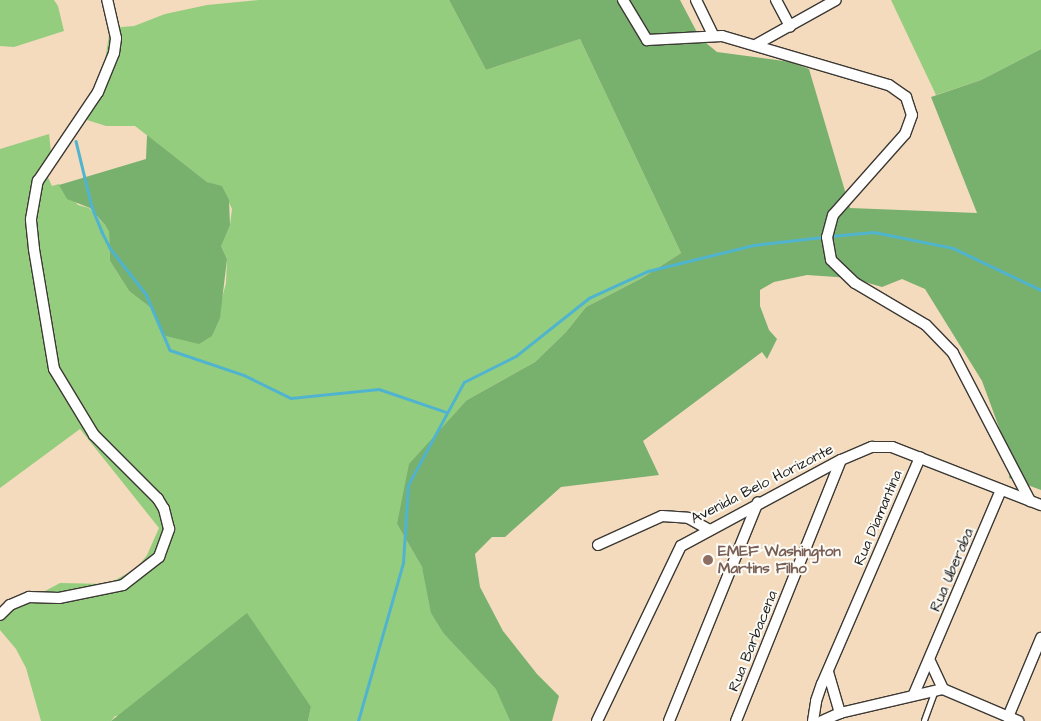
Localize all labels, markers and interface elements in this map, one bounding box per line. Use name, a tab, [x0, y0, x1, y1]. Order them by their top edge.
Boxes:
street label: Avenida Belo Horizonte	[688, 440, 836, 528]
street label: Rua Diamantina	[850, 468, 906, 568]
street label: Rua Uberaba	[926, 526, 978, 614]
place label: EMEF Washington Martins Filho	[718, 542, 841, 577]
marker: EMEF Washington Martins Filho	[702, 554, 714, 566]
street label: Rua Barbacena	[725, 588, 781, 694]

